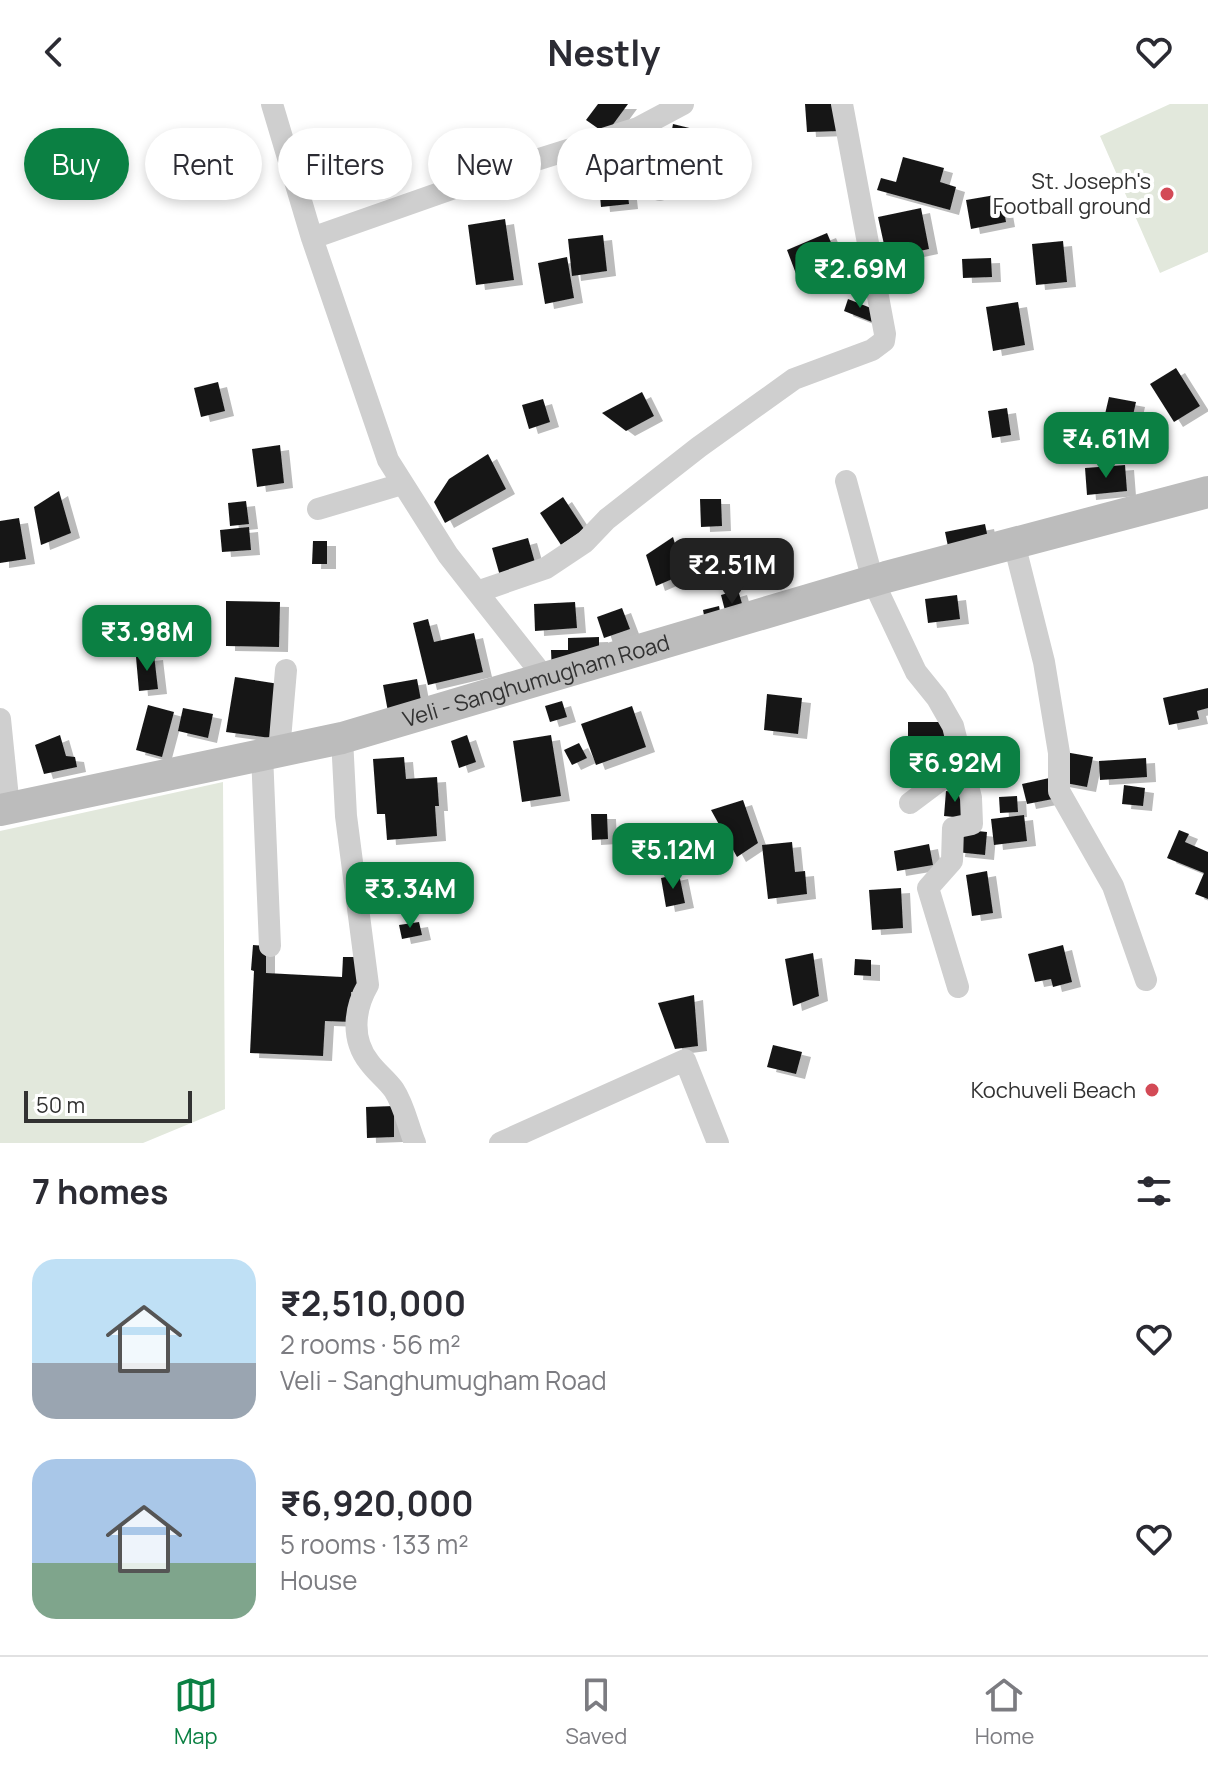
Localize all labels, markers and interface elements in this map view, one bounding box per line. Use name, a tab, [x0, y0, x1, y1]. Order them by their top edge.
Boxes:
text: Nestly	[548, 28, 660, 77]
icon: back	[32, 30, 76, 74]
icon: heart	[1132, 30, 1176, 74]
chip: Buy	[24, 128, 129, 200]
chip: Rent	[145, 128, 262, 200]
chip: Filters	[278, 128, 412, 200]
chip: New	[428, 128, 541, 200]
chip: Apartment	[557, 128, 752, 200]
place label: St. Joseph's Football ground	[993, 166, 1151, 221]
marker: St. Joseph's Football ground	[1158, 185, 1176, 203]
pin: ₹2.69M	[795, 242, 925, 310]
text: ₹2.69M	[813, 250, 907, 286]
pin: ₹4.61M	[1041, 412, 1171, 480]
text: ₹4.61M	[1062, 420, 1150, 456]
pin: ₹2.51M	[667, 538, 797, 606]
text: ₹2.51M	[688, 546, 776, 582]
pin: ₹3.98M	[82, 605, 212, 673]
text: ₹3.98M	[100, 613, 194, 649]
street label: Veli - Sanghumugham Road	[399, 627, 673, 734]
pin: ₹6.92M	[890, 736, 1020, 804]
text: ₹6.92M	[908, 744, 1002, 780]
pin: ₹5.12M	[608, 823, 738, 891]
text: ₹5.12M	[630, 831, 716, 867]
pin: ₹3.34M	[345, 862, 475, 930]
text: ₹3.34M	[364, 870, 456, 906]
place label: Kochuveli Beach	[971, 1075, 1136, 1105]
marker: Kochuveli Beach	[1143, 1081, 1161, 1099]
scale bar	[24, 1087, 192, 1123]
text: 50 m	[36, 1090, 85, 1120]
text: 7 homes	[32, 1168, 168, 1214]
icon: filters	[1132, 1169, 1176, 1213]
text: ₹2,510,000	[280, 1280, 466, 1326]
icon: home	[96, 1291, 192, 1387]
icon: heart	[1132, 1317, 1176, 1361]
text: 2 rooms · 56 m²	[280, 1326, 461, 1362]
text: Veli - Sanghumugham Road	[280, 1362, 607, 1398]
text: ₹6,920,000	[280, 1480, 474, 1526]
icon: home	[96, 1491, 192, 1587]
icon: heart	[1132, 1517, 1176, 1561]
text: 5 rooms · 133 m²	[280, 1526, 469, 1562]
text: House	[280, 1562, 357, 1598]
tab: Map	[174, 1673, 218, 1751]
tab: Saved	[565, 1673, 627, 1751]
tab: Home	[975, 1673, 1034, 1751]

